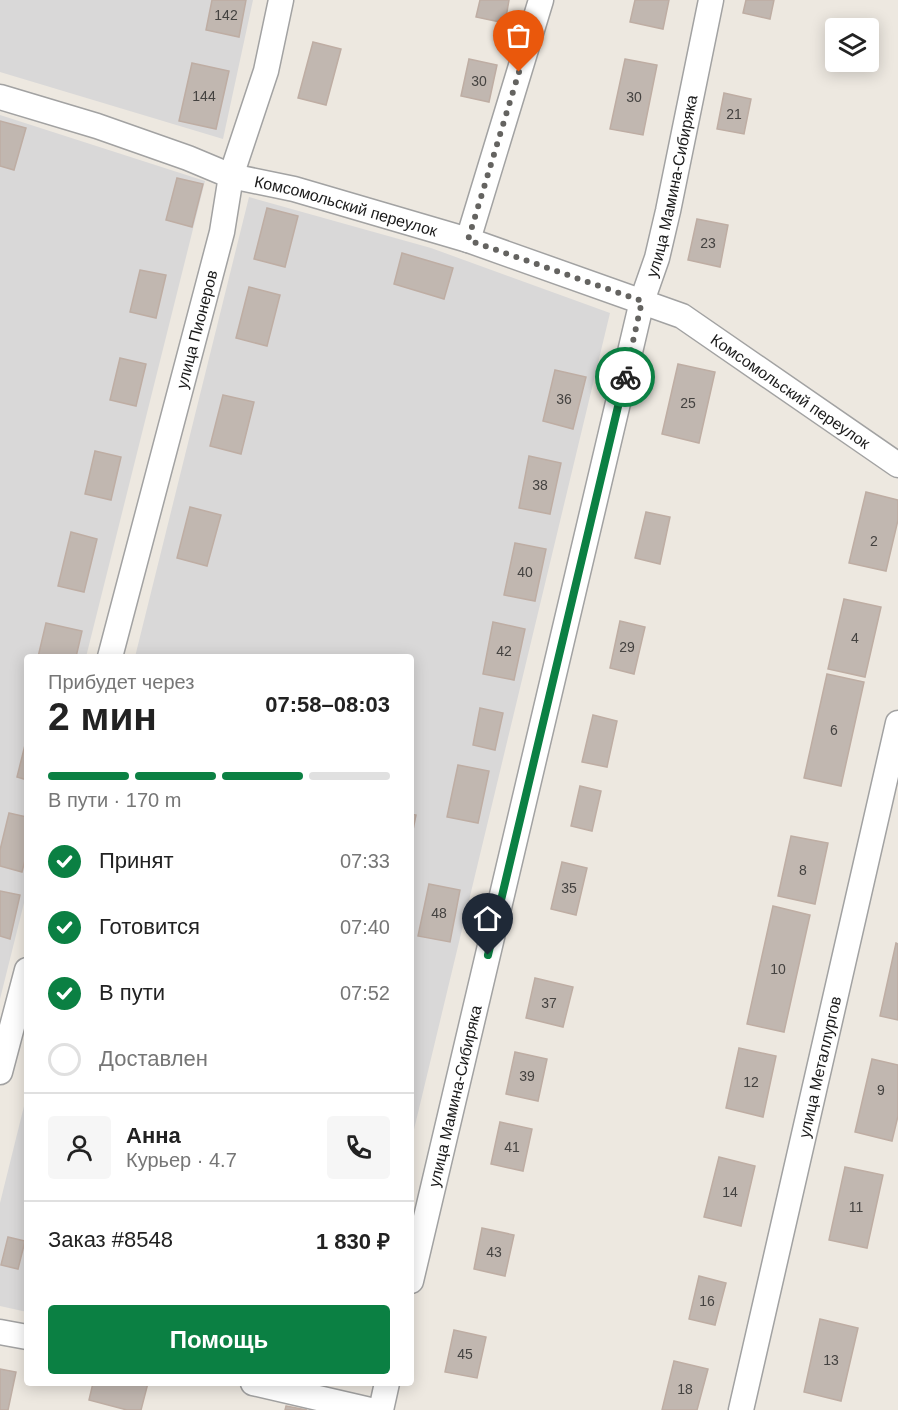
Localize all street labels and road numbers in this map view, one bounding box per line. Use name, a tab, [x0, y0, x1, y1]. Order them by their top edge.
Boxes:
street label: улица Мамина-Сибиряка	[643, 93, 700, 279]
street label: Комсомольский переулок	[253, 173, 440, 240]
street label: улица Пионеров	[173, 268, 221, 390]
street label: Комсомольский переулок	[708, 331, 874, 453]
street label: улица Металлургов	[795, 995, 844, 1139]
street label: улица Мамина-Сибиряка	[425, 1004, 485, 1189]

